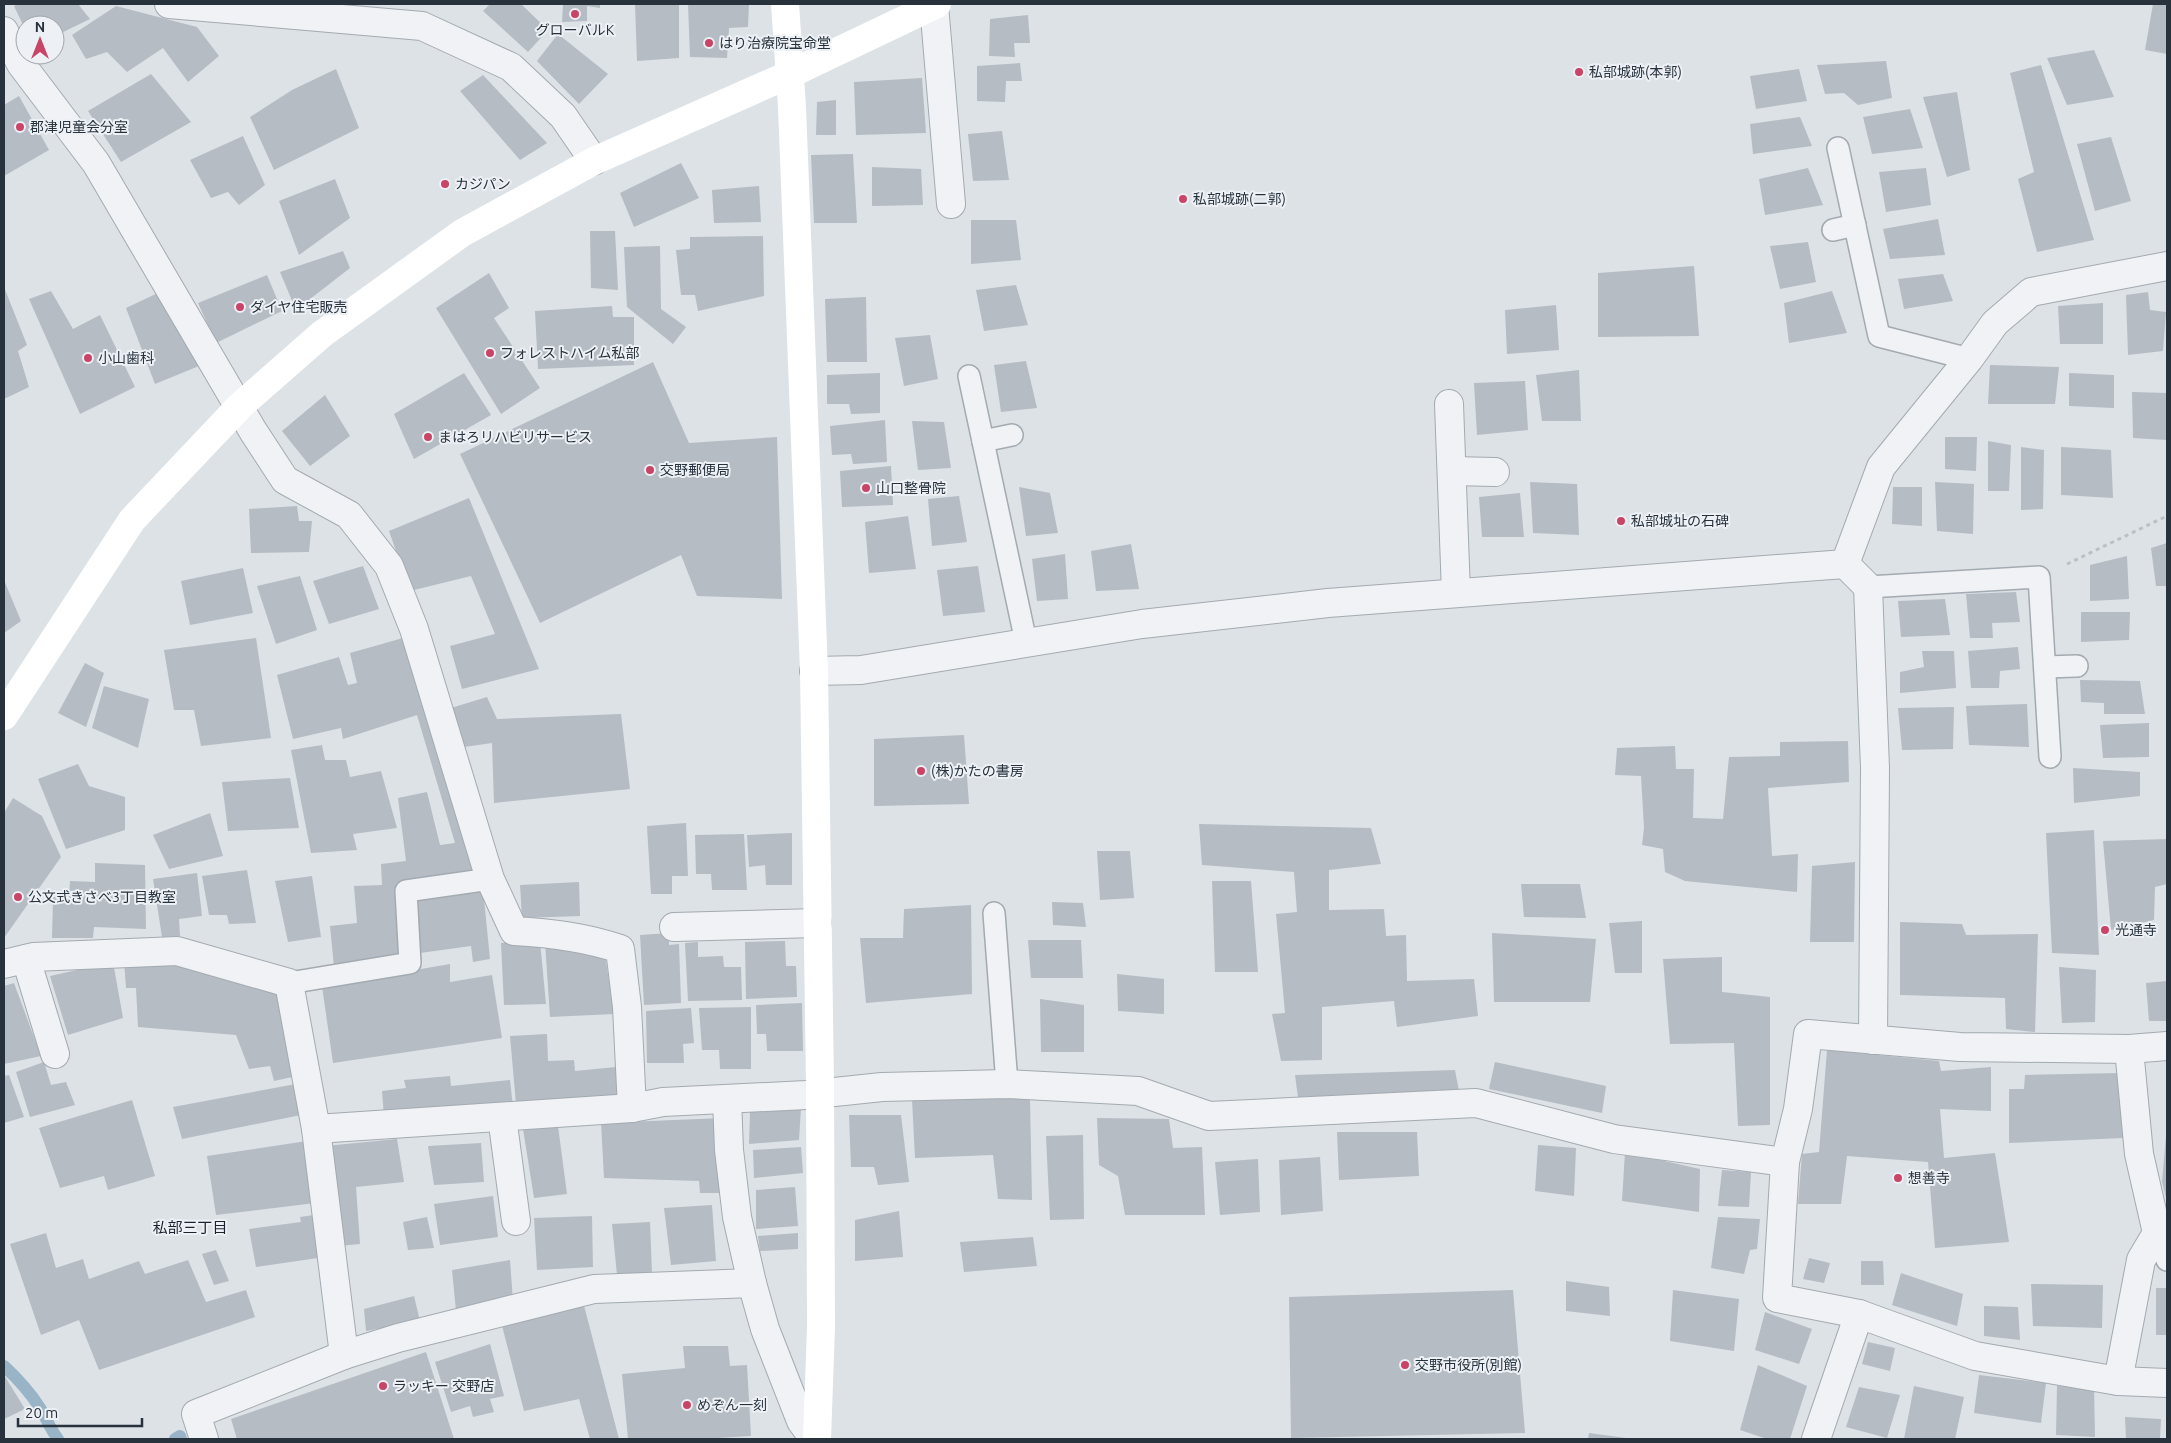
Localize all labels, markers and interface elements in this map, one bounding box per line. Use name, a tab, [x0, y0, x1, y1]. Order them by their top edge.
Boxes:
marker: グローバルK	[569, 8, 581, 20]
north arrow	[15, 15, 65, 65]
text: N	[35, 19, 45, 35]
place label: グローバルK	[536, 22, 615, 38]
place label: はり治療院宝命堂	[719, 35, 831, 51]
marker: はり治療院宝命堂	[703, 37, 715, 49]
place label: 私部城跡(本郭)	[1589, 64, 1682, 80]
marker: 私部城跡(本郭)	[1573, 66, 1585, 78]
place label: 郡津児童会分室	[30, 119, 128, 135]
marker: 郡津児童会分室	[14, 121, 26, 133]
place label: カジパン	[455, 176, 511, 192]
marker: カジパン	[439, 178, 451, 190]
place label: 私部城跡(二郭)	[1193, 191, 1286, 207]
marker: 私部城跡(二郭)	[1177, 193, 1189, 205]
place label: ダイヤ住宅販売	[250, 299, 348, 315]
marker: ダイヤ住宅販売	[234, 301, 246, 313]
place label: フォレストハイム私部	[500, 345, 639, 361]
marker: フォレストハイム私部	[484, 347, 496, 359]
place label: 小山歯科	[98, 350, 154, 366]
marker: 小山歯科	[82, 352, 94, 364]
place label: まはろリハビリサービス	[438, 429, 592, 445]
marker: まはろリハビリサービス	[422, 431, 434, 443]
place label: 交野郵便局	[660, 462, 730, 478]
marker: 交野郵便局	[644, 464, 656, 476]
place label: 山口整骨院	[876, 480, 946, 496]
marker: 山口整骨院	[860, 482, 872, 494]
place label: 私部城址の石碑	[1631, 513, 1729, 529]
marker: 私部城址の石碑	[1615, 515, 1627, 527]
place label: (株)かたの書房	[931, 763, 1024, 779]
marker: (株)かたの書房	[915, 765, 927, 777]
place label: 公文式きさべ3丁目教室	[28, 889, 176, 905]
marker: 公文式きさべ3丁目教室	[12, 891, 24, 903]
place label: 光通寺	[2115, 922, 2157, 938]
marker: 光通寺	[2099, 924, 2111, 936]
place label: 想善寺	[1908, 1170, 1950, 1186]
marker: 想善寺	[1892, 1172, 1904, 1184]
district label: 私部三丁目	[152, 1219, 228, 1236]
place label: 交野市役所(別館)	[1415, 1357, 1522, 1373]
marker: 交野市役所(別館)	[1399, 1359, 1411, 1371]
place label: ラッキー 交野店	[393, 1378, 494, 1394]
marker: ラッキー 交野店	[377, 1380, 389, 1392]
scale bar	[18, 1396, 141, 1428]
place label: めぞん一刻	[697, 1397, 767, 1413]
marker: めぞん一刻	[681, 1399, 693, 1411]
text: 20 m	[25, 1404, 58, 1421]

